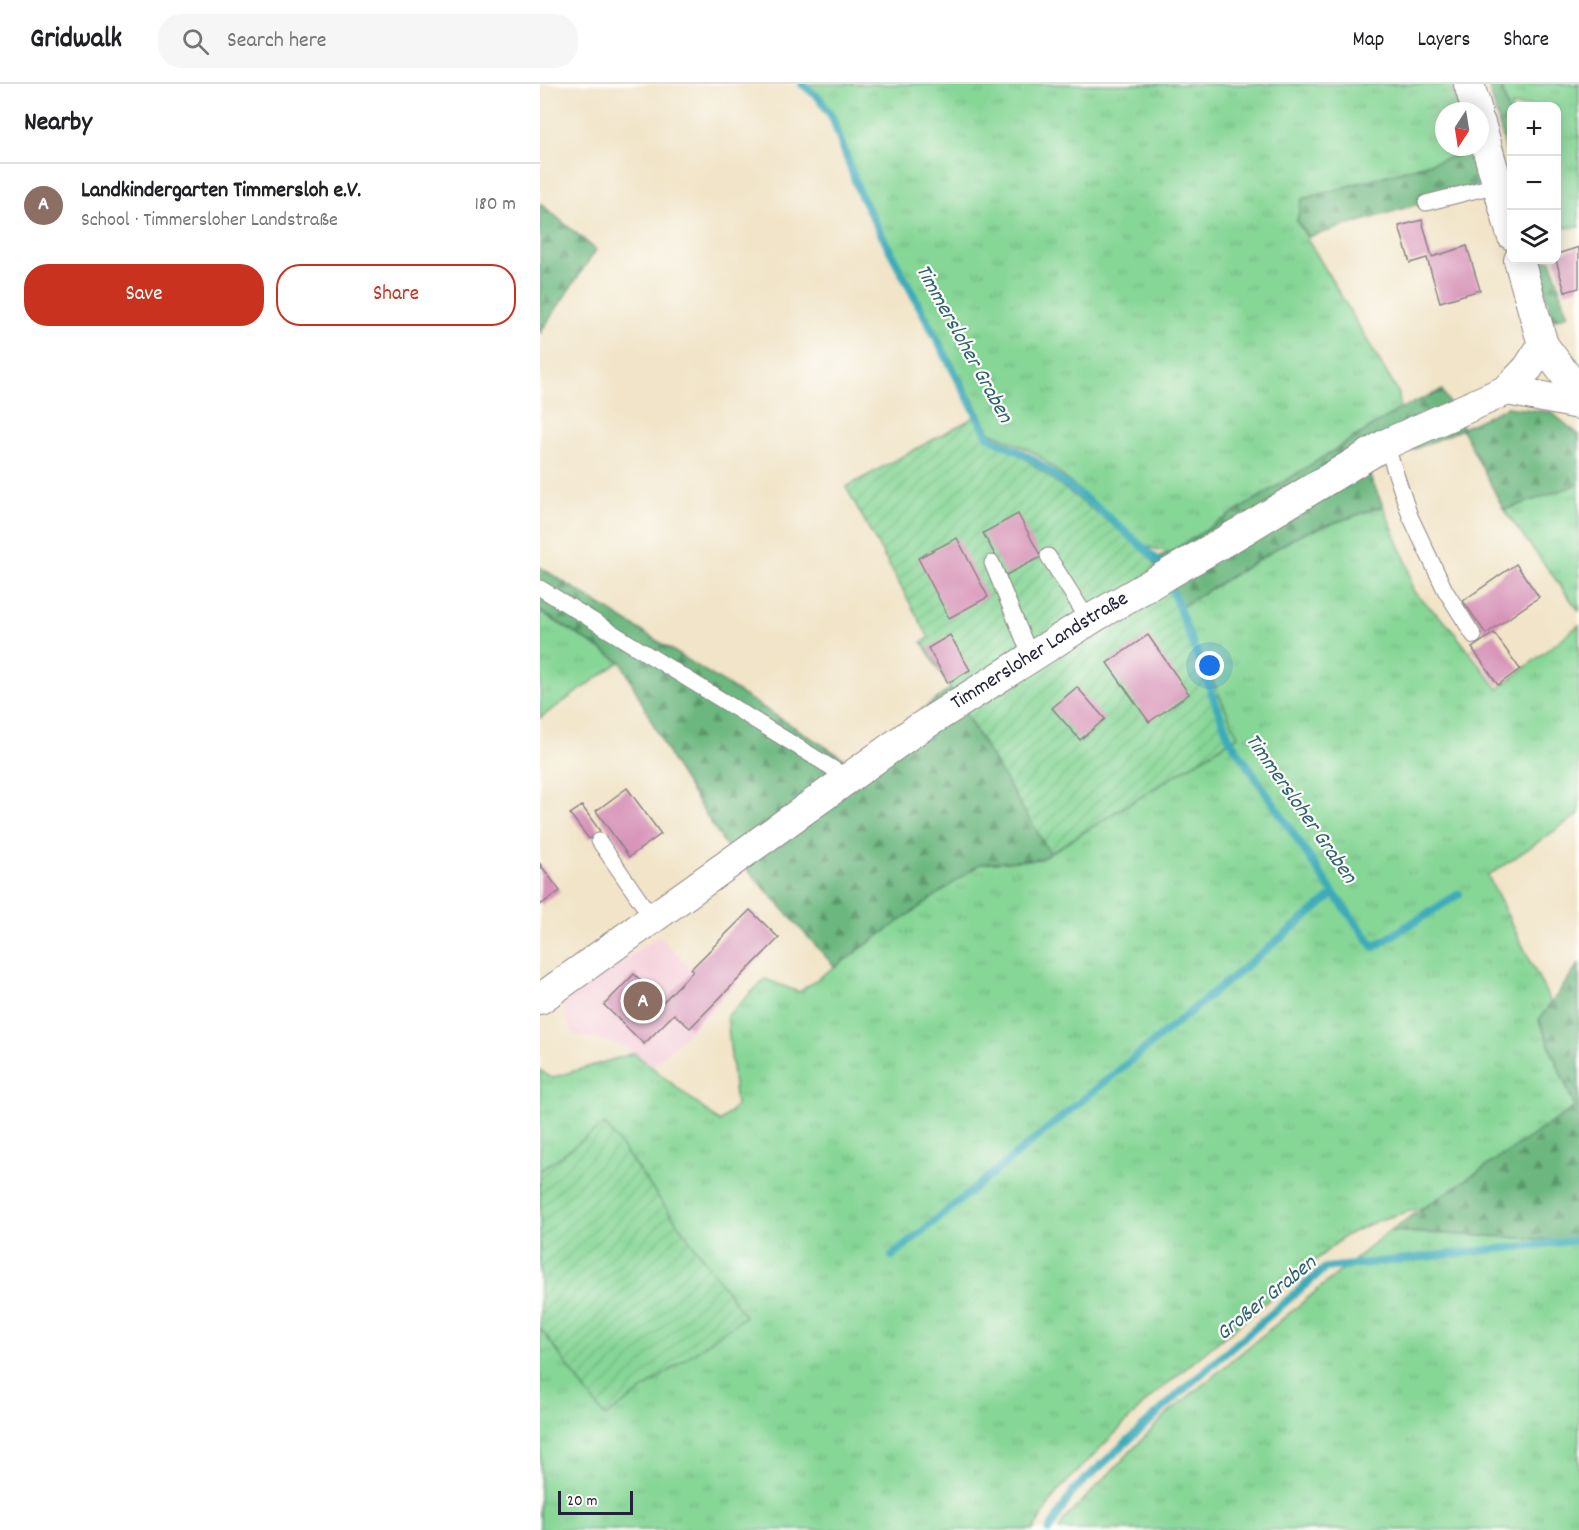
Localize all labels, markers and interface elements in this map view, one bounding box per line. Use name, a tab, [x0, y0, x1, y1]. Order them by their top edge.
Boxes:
search box	[158, 14, 578, 68]
text: Gridwalk	[30, 21, 122, 61]
icon: search	[179, 25, 212, 58]
text: Search here	[227, 26, 327, 57]
text: Map	[1353, 26, 1384, 56]
text: Layers	[1417, 26, 1470, 56]
text: Share	[1503, 26, 1549, 56]
north arrow	[1435, 102, 1489, 156]
map controls	[1507, 102, 1561, 264]
button: +	[1507, 102, 1561, 156]
text: Nearby	[24, 105, 92, 142]
button: −	[1507, 156, 1561, 210]
text: Landkindergarten Timmersloh e.V.	[81, 176, 361, 207]
text: A	[38, 191, 49, 219]
text: 180 m	[474, 191, 516, 219]
text: School · Timmersloher Landstraße	[81, 207, 338, 235]
button: layers	[1507, 210, 1561, 264]
water label: Timmersloher Graben	[907, 259, 1020, 430]
button: Save	[24, 264, 264, 326]
button: Share	[276, 264, 516, 326]
street label: Timmersloher Landstraße	[946, 585, 1134, 719]
your location	[1195, 651, 1224, 680]
water label: Timmersloher Graben	[1237, 728, 1364, 891]
pin: A	[624, 978, 662, 1024]
water label: Großer Graben	[1210, 1248, 1325, 1349]
scale bar	[558, 1488, 633, 1516]
text: 20 m	[567, 1490, 597, 1513]

